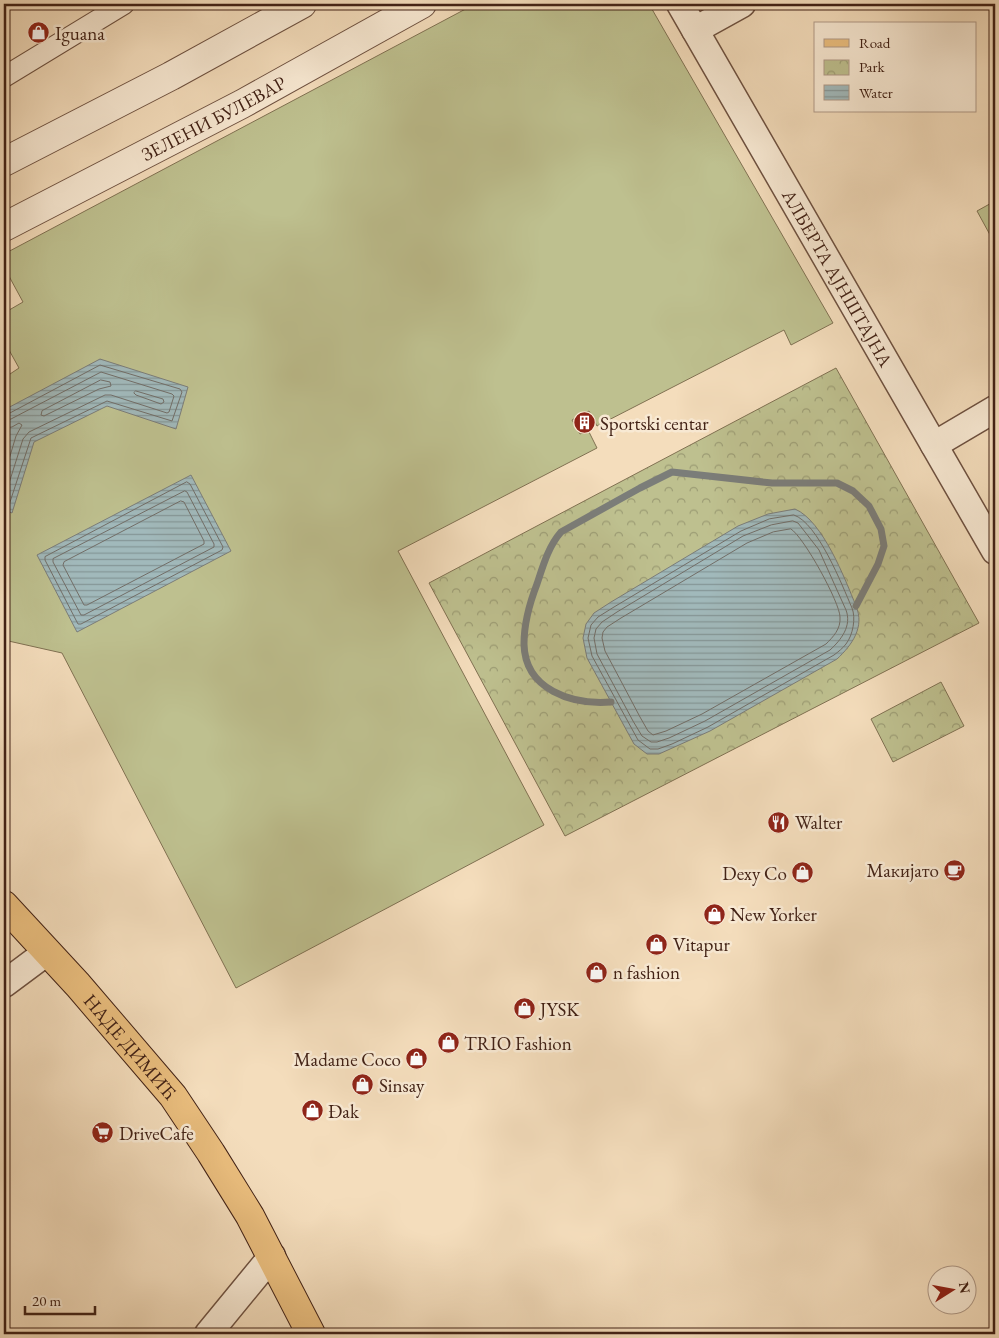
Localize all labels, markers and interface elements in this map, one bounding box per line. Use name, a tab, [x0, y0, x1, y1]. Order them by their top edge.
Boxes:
shop icon: Iguana	[27, 21, 51, 45]
place label: Iguana	[55, 21, 105, 46]
legend	[814, 22, 976, 112]
text: Road	[859, 33, 891, 52]
text: Park	[859, 57, 886, 76]
street label: ЗЕЛЕНИ БУЛЕВАР	[137, 69, 291, 167]
text: Water	[859, 83, 893, 102]
street label: АЛБЕРТА АЈНШТАЈНА	[776, 184, 899, 372]
building icon: Sportski centar	[572, 411, 596, 435]
place label: Sportski centar	[600, 411, 709, 436]
restaurant icon: Walter	[767, 810, 791, 834]
place label: Walter	[795, 810, 843, 835]
place label: Макијато	[866, 858, 939, 883]
cafe icon: Макијато	[943, 858, 967, 882]
place label: Dexy Co	[722, 861, 787, 886]
shop icon: Dexy Co	[791, 861, 815, 885]
shop icon: New Yorker	[702, 902, 726, 926]
place label: New Yorker	[730, 902, 817, 927]
shop icon: Vitapur	[645, 932, 669, 956]
place label: Vitapur	[673, 932, 730, 957]
shop icon: n fashion	[585, 960, 609, 984]
place label: n fashion	[613, 960, 680, 985]
street label: НАДЕ ДИМИЋ	[78, 988, 183, 1105]
shop icon: JYSK	[512, 997, 536, 1021]
place label: JYSK	[538, 997, 580, 1022]
shop icon: TRIO Fashion	[436, 1031, 460, 1055]
place label: TRIO Fashion	[464, 1031, 572, 1056]
place label: Madame Coco	[294, 1047, 401, 1072]
shop icon: Madame Coco	[405, 1047, 429, 1071]
shop icon: Sinsay	[351, 1073, 375, 1097]
place label: Sinsay	[379, 1073, 425, 1098]
shop icon: Đak	[300, 1099, 324, 1123]
place label: Đak	[328, 1099, 360, 1124]
supermarket icon: DriveCafe	[91, 1121, 115, 1145]
place label: DriveCafe	[119, 1121, 194, 1146]
north arrow	[926, 1266, 976, 1316]
text: N	[955, 1280, 975, 1295]
scale bar	[25, 1283, 95, 1315]
text: 20 m	[32, 1291, 61, 1310]

